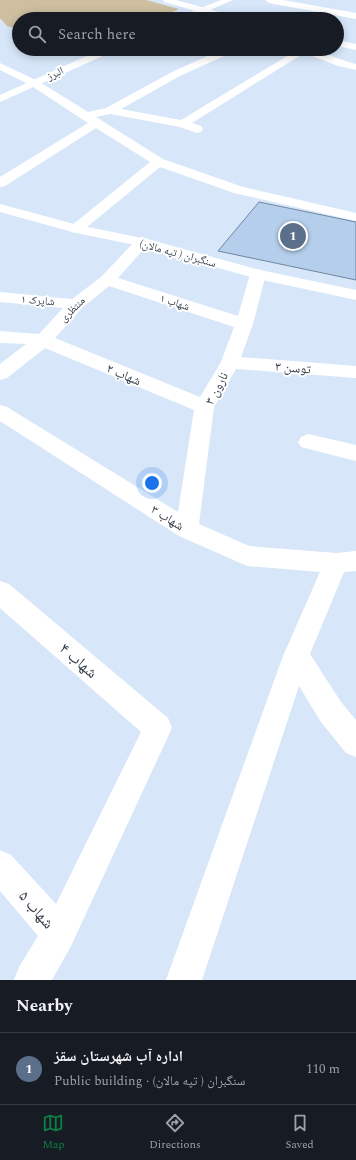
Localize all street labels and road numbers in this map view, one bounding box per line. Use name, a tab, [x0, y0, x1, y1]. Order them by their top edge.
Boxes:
street label: البرز	[43, 62, 66, 85]
street label: سنگبران ( تپه مالان)	[138, 235, 218, 272]
street label: شهاب ۱	[158, 290, 192, 315]
street label: شاپرک ۱	[20, 291, 56, 310]
street label: منتظری	[56, 293, 89, 326]
street label: توسن ۳	[274, 356, 312, 380]
street label: شهاب ۲	[103, 359, 144, 391]
street label: نارون ۳	[200, 368, 234, 408]
street label: شهاب ۳	[147, 500, 188, 536]
street label: شهاب ۴	[54, 637, 103, 684]
street label: شهاب ۵	[13, 885, 60, 934]

